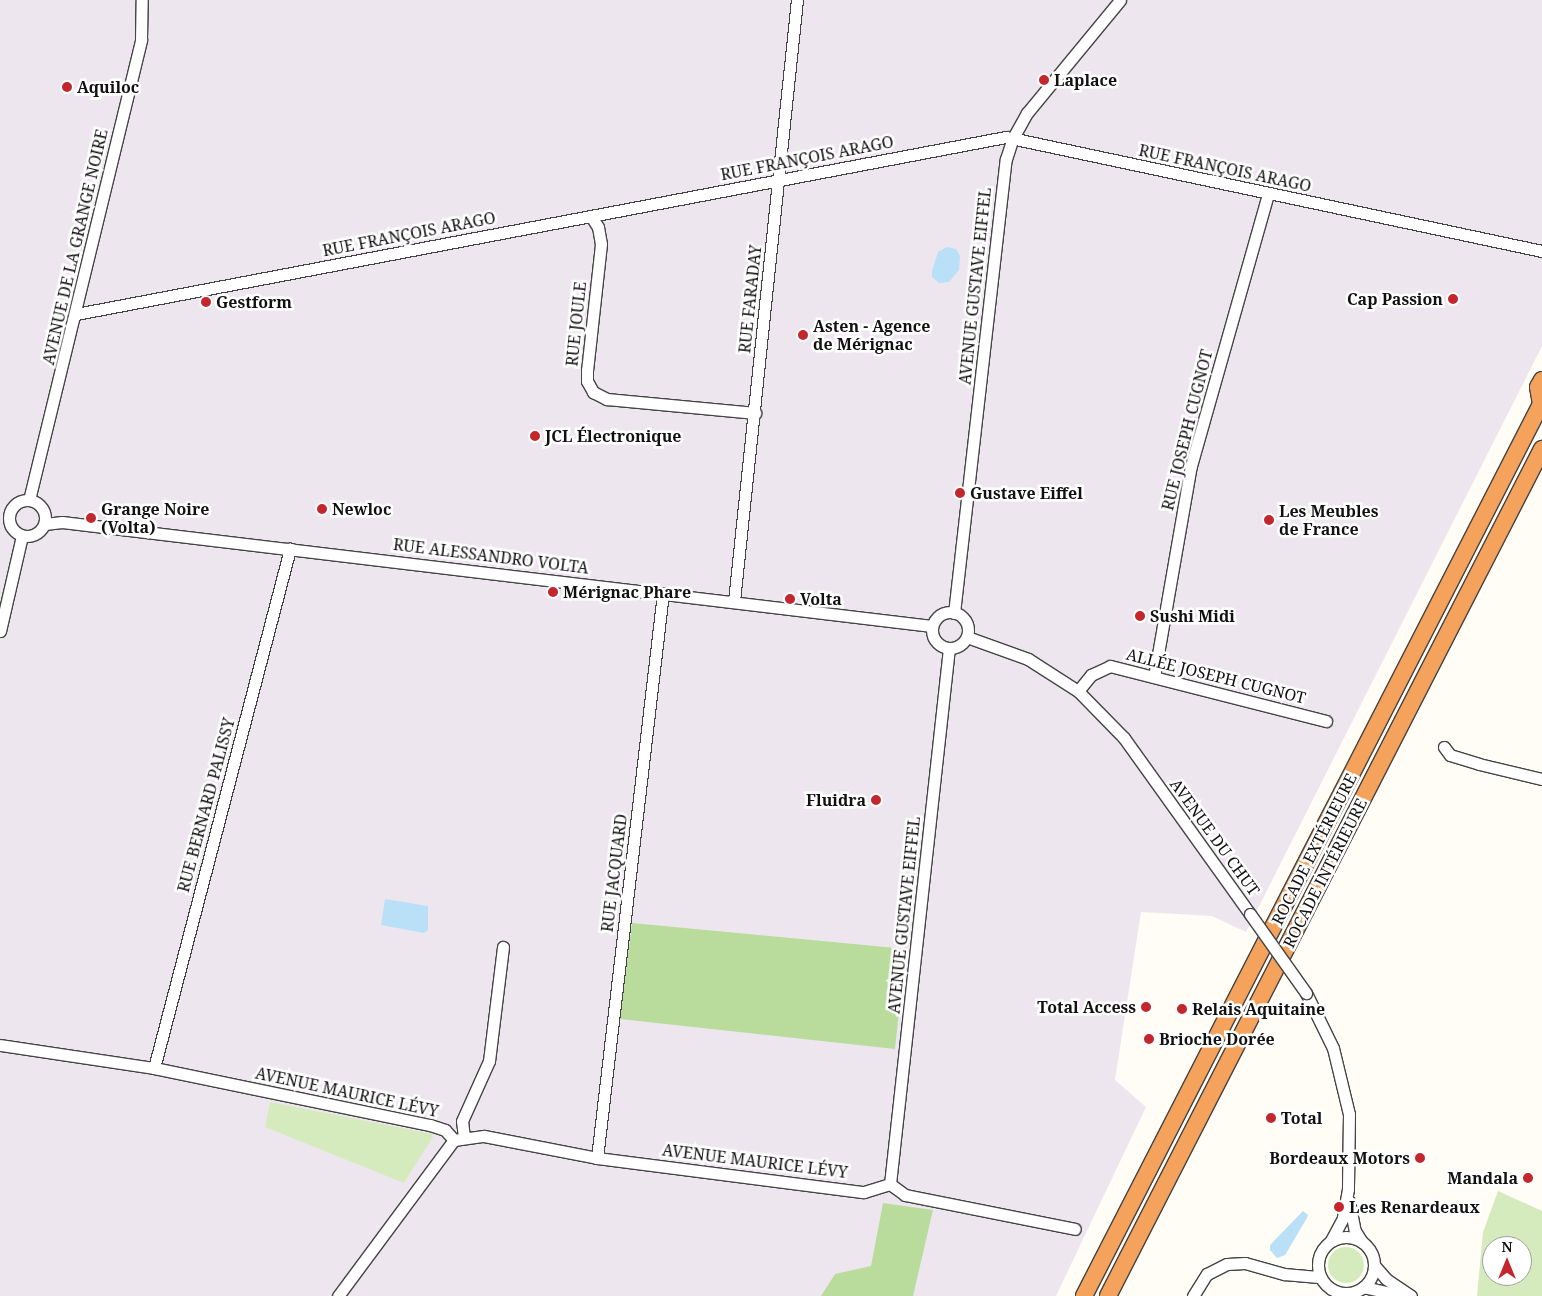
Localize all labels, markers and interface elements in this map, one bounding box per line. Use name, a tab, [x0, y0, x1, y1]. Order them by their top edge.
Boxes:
place label: Laplace	[1054, 70, 1117, 90]
marker: Laplace	[1038, 74, 1050, 86]
place label: Aquiloc	[77, 77, 139, 97]
marker: Aquiloc	[61, 81, 73, 93]
street label: AVENUE DE LA GRANGE NOIRE	[39, 127, 111, 367]
street label: RUE FRANÇOIS ARAGO	[719, 132, 895, 184]
street label: RUE FRANÇOIS ARAGO	[1137, 140, 1313, 196]
street label: AVENUE GUSTAVE EIFFEL	[955, 186, 995, 386]
street label: RUE FRANÇOIS ARAGO	[321, 208, 497, 260]
street label: RUE FARADAY	[735, 244, 765, 354]
street label: RUE JOULE	[562, 281, 590, 367]
place label: Cap Passion	[1347, 289, 1443, 309]
place label: Gestform	[216, 292, 292, 312]
marker: Cap Passion	[1447, 293, 1459, 305]
marker: Gestform	[200, 296, 212, 308]
place label: Asten - Agence de Mérignac	[813, 316, 930, 354]
marker: Asten - Agence de Mérignac	[797, 329, 809, 341]
street label: RUE JOSEPH CUGNOT	[1158, 348, 1216, 512]
place label: JCL Électronique	[545, 426, 681, 446]
marker: JCL Électronique	[529, 430, 541, 442]
place label: Gustave Eiffel	[970, 483, 1083, 503]
marker: Gustave Eiffel	[954, 487, 966, 499]
place label: Grange Noire (Volta)	[101, 499, 209, 537]
place label: Newloc	[332, 499, 391, 519]
place label: Les Meubles de France	[1279, 501, 1378, 539]
marker: Newloc	[316, 503, 328, 515]
marker: Grange Noire (Volta)	[85, 512, 97, 524]
marker: Les Meubles de France	[1263, 514, 1275, 526]
street label: RUE ALESSANDRO VOLTA	[392, 534, 590, 578]
place label: Mérignac Phare	[563, 582, 691, 602]
marker: Mérignac Phare	[547, 586, 559, 598]
place label: Volta	[800, 589, 842, 609]
marker: Volta	[784, 593, 796, 605]
place label: Sushi Midi	[1150, 606, 1235, 626]
marker: Sushi Midi	[1134, 610, 1146, 622]
street label: ALLÉE JOSEPH CUGNOT	[1124, 644, 1308, 708]
street label: RUE BERNARD PALISSY	[173, 716, 239, 894]
street label: ROCADE EXTÉRIEURE	[1267, 770, 1361, 928]
street label: AVENUE DU CHUT	[1166, 775, 1264, 899]
place label: Fluidra	[806, 790, 866, 810]
marker: Fluidra	[870, 794, 882, 806]
street label: ROCADE INTÉRIEURE	[1279, 795, 1371, 951]
street label: RUE JACQUARD	[597, 813, 631, 933]
street label: AVENUE GUSTAVE EIFFEL	[884, 815, 924, 1015]
place label: Total Access	[1037, 997, 1136, 1017]
place label: Relais Aquitaine	[1192, 999, 1325, 1019]
marker: Total Access	[1140, 1001, 1152, 1013]
marker: Relais Aquitaine	[1176, 1003, 1188, 1015]
place label: Brioche Dorée	[1159, 1029, 1275, 1049]
marker: Brioche Dorée	[1143, 1033, 1155, 1045]
street label: AVENUE MAURICE LÉVY	[254, 1063, 440, 1121]
place label: Total	[1281, 1108, 1322, 1128]
marker: Total	[1265, 1112, 1277, 1124]
street label: AVENUE MAURICE LÉVY	[661, 1140, 849, 1182]
place label: Bordeaux Motors	[1269, 1148, 1410, 1168]
marker: Bordeaux Motors	[1414, 1152, 1426, 1164]
place label: Mandala	[1447, 1168, 1518, 1188]
marker: Mandala	[1522, 1172, 1534, 1184]
place label: Les Renardeaux	[1349, 1197, 1480, 1217]
marker: Les Renardeaux	[1333, 1201, 1345, 1213]
north arrow	[1482, 1236, 1532, 1286]
text: N	[1501, 1237, 1513, 1256]

